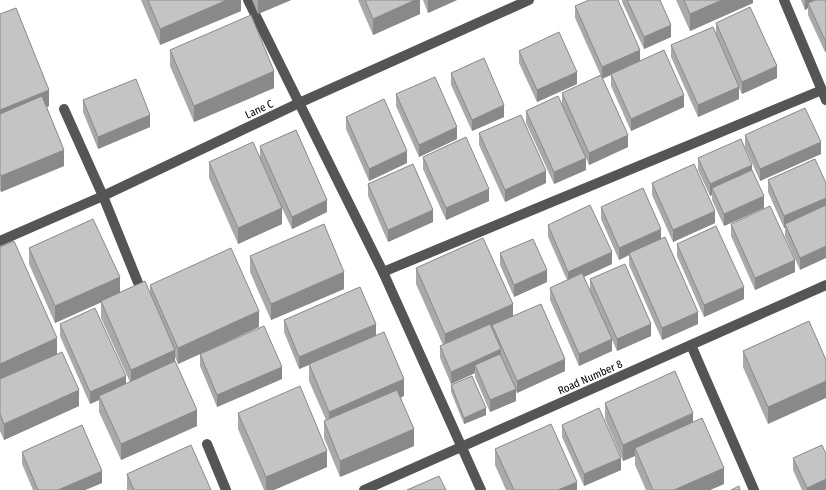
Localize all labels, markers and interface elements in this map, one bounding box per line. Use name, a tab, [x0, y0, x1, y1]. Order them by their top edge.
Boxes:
street label: Lane C	[243, 97, 276, 122]
street label: Road Number 8	[556, 357, 625, 398]

